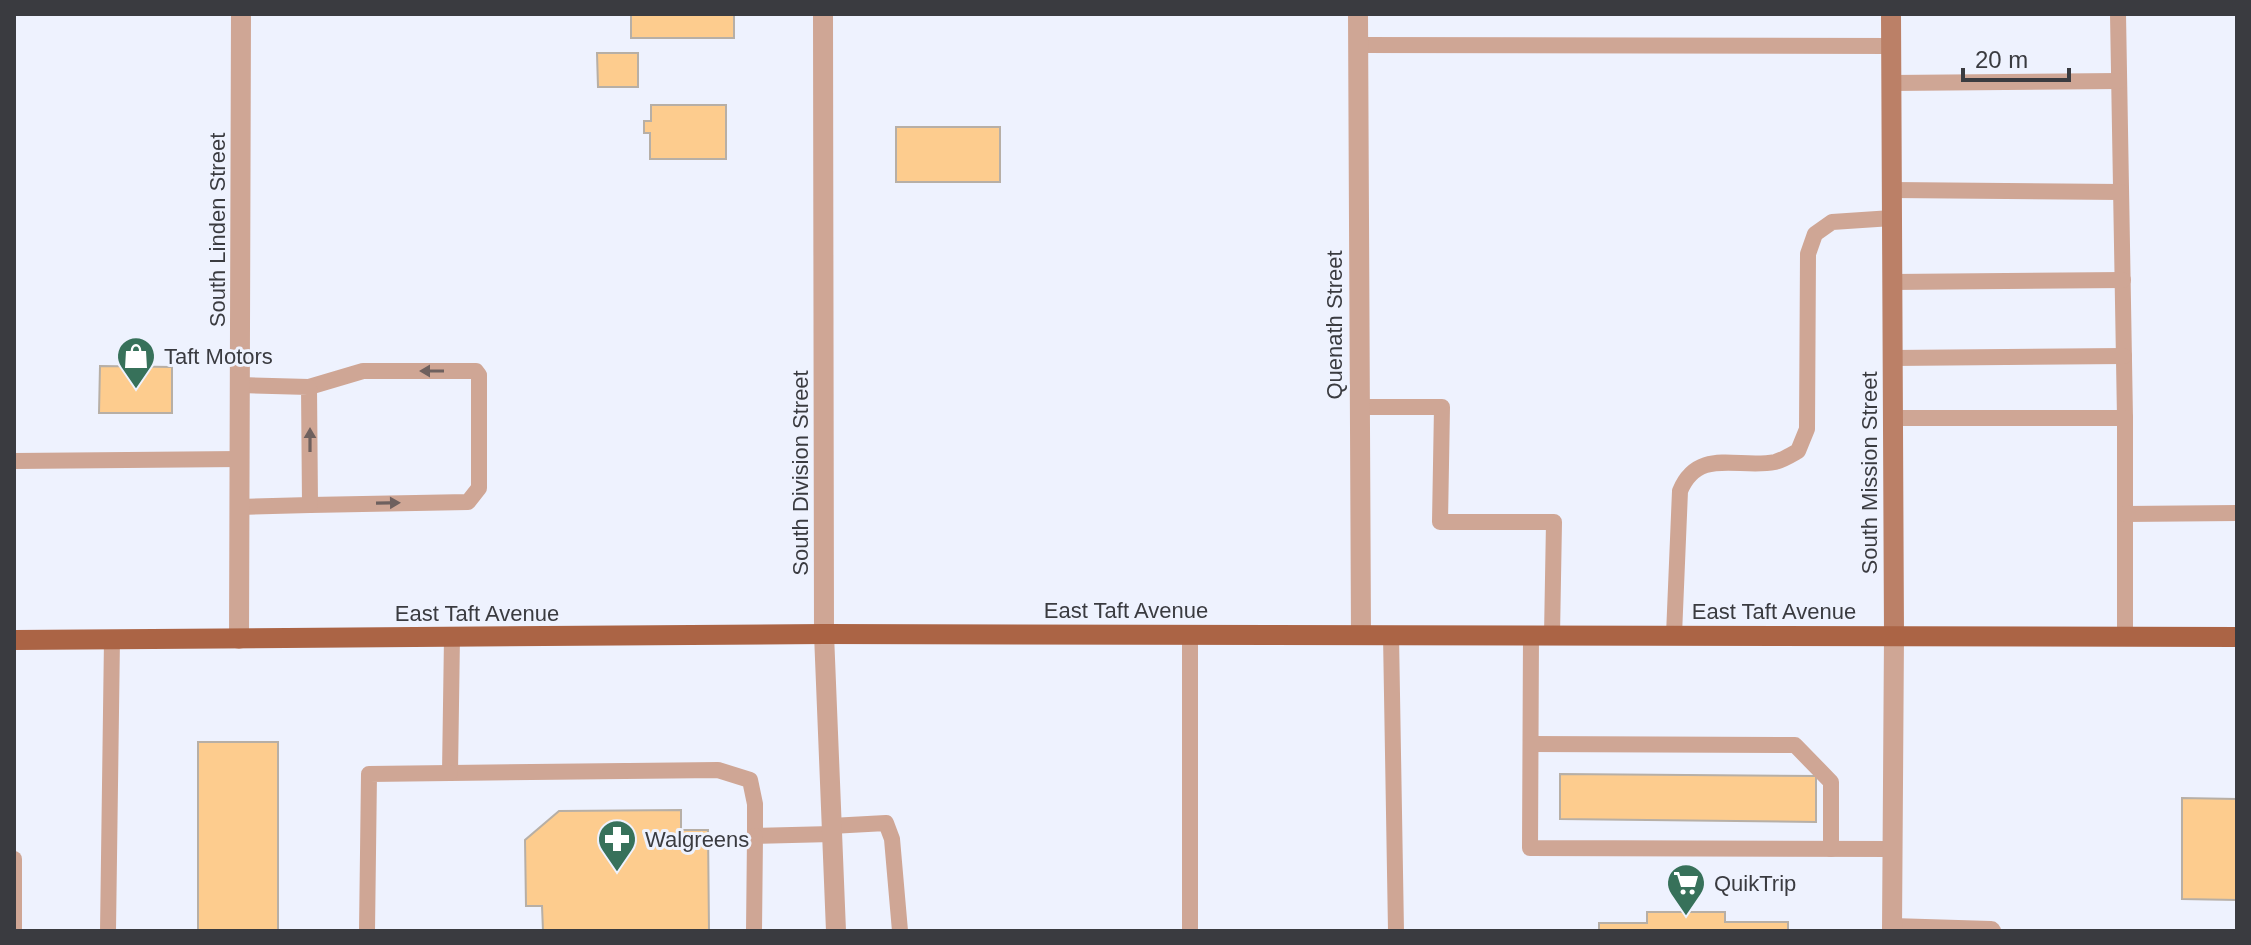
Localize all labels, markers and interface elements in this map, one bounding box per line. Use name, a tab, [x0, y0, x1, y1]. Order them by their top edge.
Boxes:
scale bar	[1963, 32, 2069, 82]
text: 20 m	[1975, 46, 2028, 73]
street label: South Linden Street	[205, 133, 230, 327]
street label: Quenath Street	[1322, 250, 1347, 400]
shop icon: Taft Motors	[115, 335, 157, 390]
place label: Taft Motors	[164, 344, 273, 369]
one-way arrow	[419, 365, 444, 377]
street label: South Division Street	[788, 370, 813, 576]
street label: South Mission Street	[1857, 372, 1882, 574]
one-way arrow	[304, 427, 316, 452]
one-way arrow	[376, 497, 401, 510]
street label: East Taft Avenue	[1044, 598, 1208, 623]
street label: East Taft Avenue	[1692, 599, 1856, 624]
street label: East Taft Avenue	[395, 601, 559, 626]
pharmacy icon: Walgreens	[596, 818, 638, 873]
place label: Walgreens	[645, 827, 749, 852]
supermarket icon: QuikTrip	[1665, 862, 1707, 917]
place label: QuikTrip	[1714, 871, 1796, 896]

